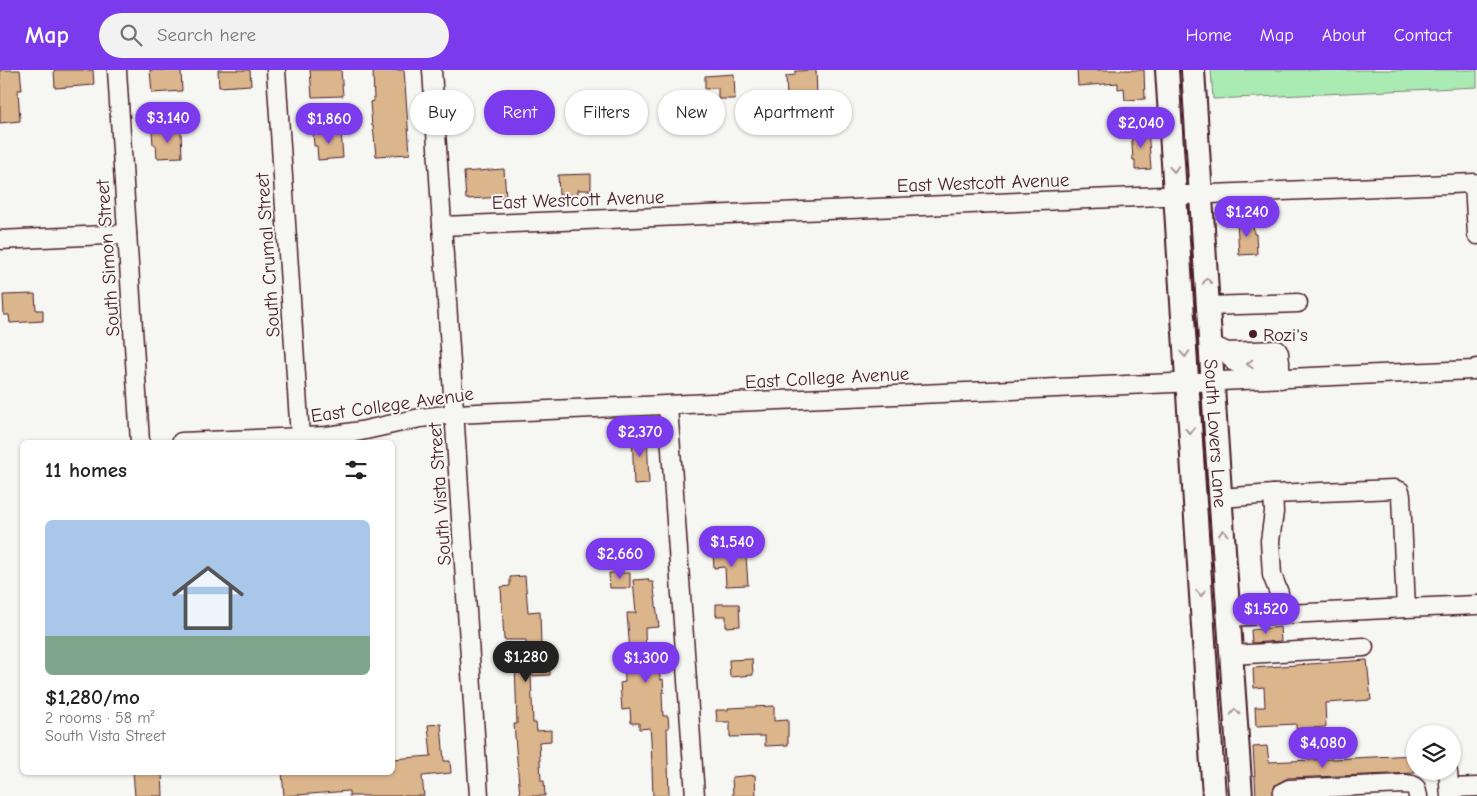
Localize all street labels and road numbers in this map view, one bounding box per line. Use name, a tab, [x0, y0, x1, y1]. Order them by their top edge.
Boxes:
street label: East Westcott Avenue	[896, 169, 1070, 197]
street label: South Crumal Street	[251, 171, 285, 338]
street label: South Simon Street	[92, 178, 124, 337]
street label: East Westcott Avenue	[491, 186, 665, 214]
street label: South Lovers Lane	[1199, 358, 1231, 509]
street label: East College Avenue	[744, 363, 910, 393]
street label: East College Avenue	[309, 383, 475, 427]
street label: South Vista Street	[424, 421, 456, 566]

